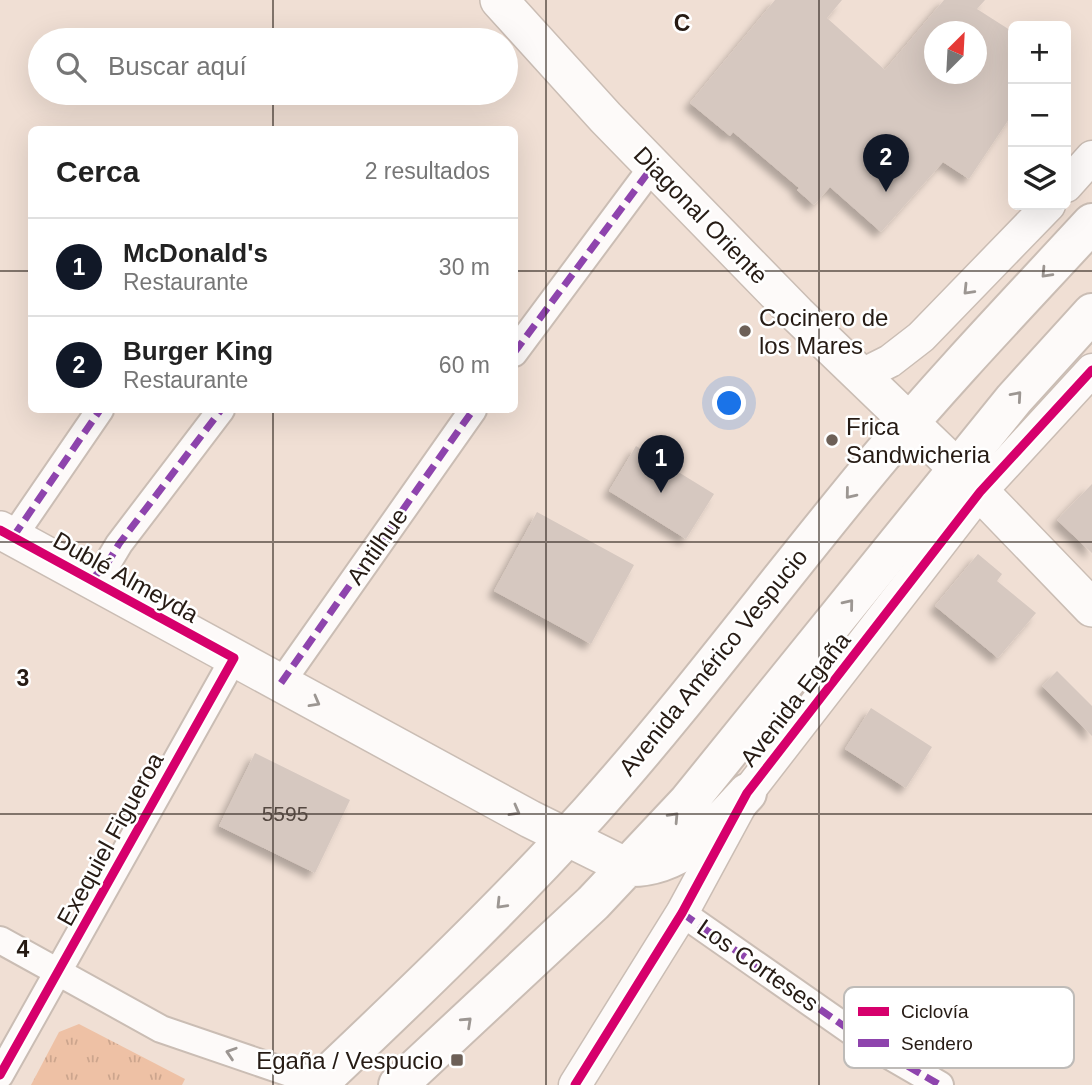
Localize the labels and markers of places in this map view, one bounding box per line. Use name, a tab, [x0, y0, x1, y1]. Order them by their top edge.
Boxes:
pin: 2	[863, 134, 909, 192]
place label: Cocinero de los Mares	[759, 304, 888, 359]
marker: Cocinero de los Mares	[737, 323, 753, 339]
place label: Frica Sandwicheria	[846, 413, 991, 468]
marker: Frica Sandwicheria	[824, 432, 840, 448]
pin: 1	[638, 435, 684, 493]
place label: Egaña / Vespucio	[256, 1047, 443, 1074]
marker: Egaña / Vespucio	[449, 1052, 465, 1068]

